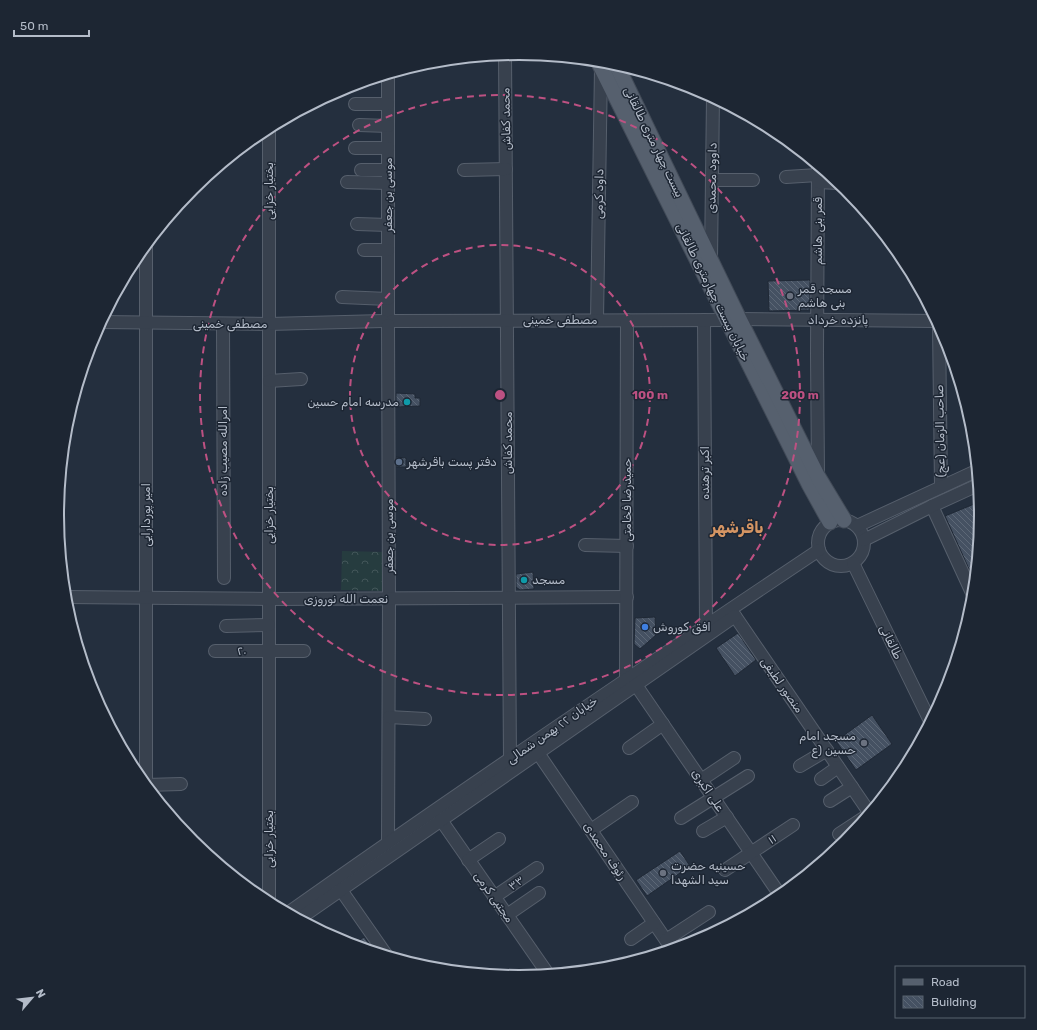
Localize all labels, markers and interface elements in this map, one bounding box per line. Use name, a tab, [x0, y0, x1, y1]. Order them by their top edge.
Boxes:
scale bar	[14, 12, 89, 38]
text: 50 m	[20, 19, 48, 33]
street label: بیست چهار متری طالقانی	[620, 84, 687, 200]
street label: محمد کفاش	[498, 87, 514, 150]
street label: داوود محمدی	[704, 142, 721, 214]
street label: موسی بن جعفر	[381, 157, 396, 233]
street label: بختیار خزایی	[262, 162, 277, 220]
street label: داود کرمی	[592, 168, 607, 219]
street label: قمر بنی هاشم	[811, 197, 826, 265]
street label: خیابان بیست چهارمتری طالقانی	[673, 221, 753, 364]
place label: مسجد قمر بنی هاشم	[797, 282, 852, 311]
marker: مسجد قمر بنی هاشم	[785, 291, 795, 301]
street label: مصطفی خمینی	[523, 313, 598, 328]
street label: پانزده خرداد	[808, 313, 868, 328]
street label: مصطفی خمینی	[193, 317, 268, 332]
street label: صاحب الزمان (عج)	[932, 385, 950, 477]
centre of rings	[493, 388, 507, 402]
text: 100 m	[632, 388, 668, 402]
text: 200 m	[781, 388, 819, 402]
place label: مدرسه امام حسین	[307, 395, 399, 411]
marker: مدرسه امام حسین	[402, 397, 412, 407]
street label: امرالله مصیب زاده	[216, 406, 231, 496]
street label: محمد کفاش	[501, 411, 515, 474]
street label: اکبر ترهنده	[698, 446, 713, 500]
place label: دفتر پست باقرشهر	[406, 455, 497, 470]
marker: دفتر پست باقرشهر	[394, 457, 404, 467]
street label: حمیدرضا فخامتی	[620, 458, 635, 542]
street label: امیر پوردارایی	[139, 483, 154, 547]
street label: بختیار خزایی	[262, 486, 277, 544]
street label: موسی بن جعفر	[382, 498, 397, 574]
district label: باقرشهر	[709, 518, 764, 537]
place label: مسجد	[532, 573, 565, 587]
marker: مسجد	[519, 575, 529, 585]
street label: نعمت الله نوروزی	[304, 592, 388, 607]
place label: افق کوروش	[653, 620, 711, 635]
marker: افق کوروش	[640, 622, 650, 632]
street label: طالقانی	[876, 622, 905, 662]
street label: ۲۰	[237, 644, 247, 658]
street label: منصور لطیفی	[757, 654, 806, 716]
street label: خیابان ۲۲ بهمن شمالی	[504, 693, 601, 767]
place label: مسجد امام حسین (ع	[799, 729, 856, 759]
marker: مسجد امام حسین (ع	[859, 738, 869, 748]
street label: علی اکبری	[688, 766, 728, 815]
street label: بختیار خزایی	[262, 810, 277, 868]
street label: رئوف محمدی	[580, 819, 630, 883]
street label: ۱۱	[765, 831, 779, 847]
place label: حسینیه حضرت سید الشهدا	[671, 859, 746, 887]
marker: حسینیه حضرت سید الشهدا	[658, 868, 668, 878]
street label: مجتبی کرمی	[470, 869, 517, 926]
street label: ۳۳	[506, 873, 526, 893]
legend	[895, 966, 1025, 1018]
text: Road	[931, 975, 959, 989]
north arrow	[12, 978, 52, 1018]
text: N	[33, 987, 48, 1000]
text: Building	[931, 995, 977, 1009]

